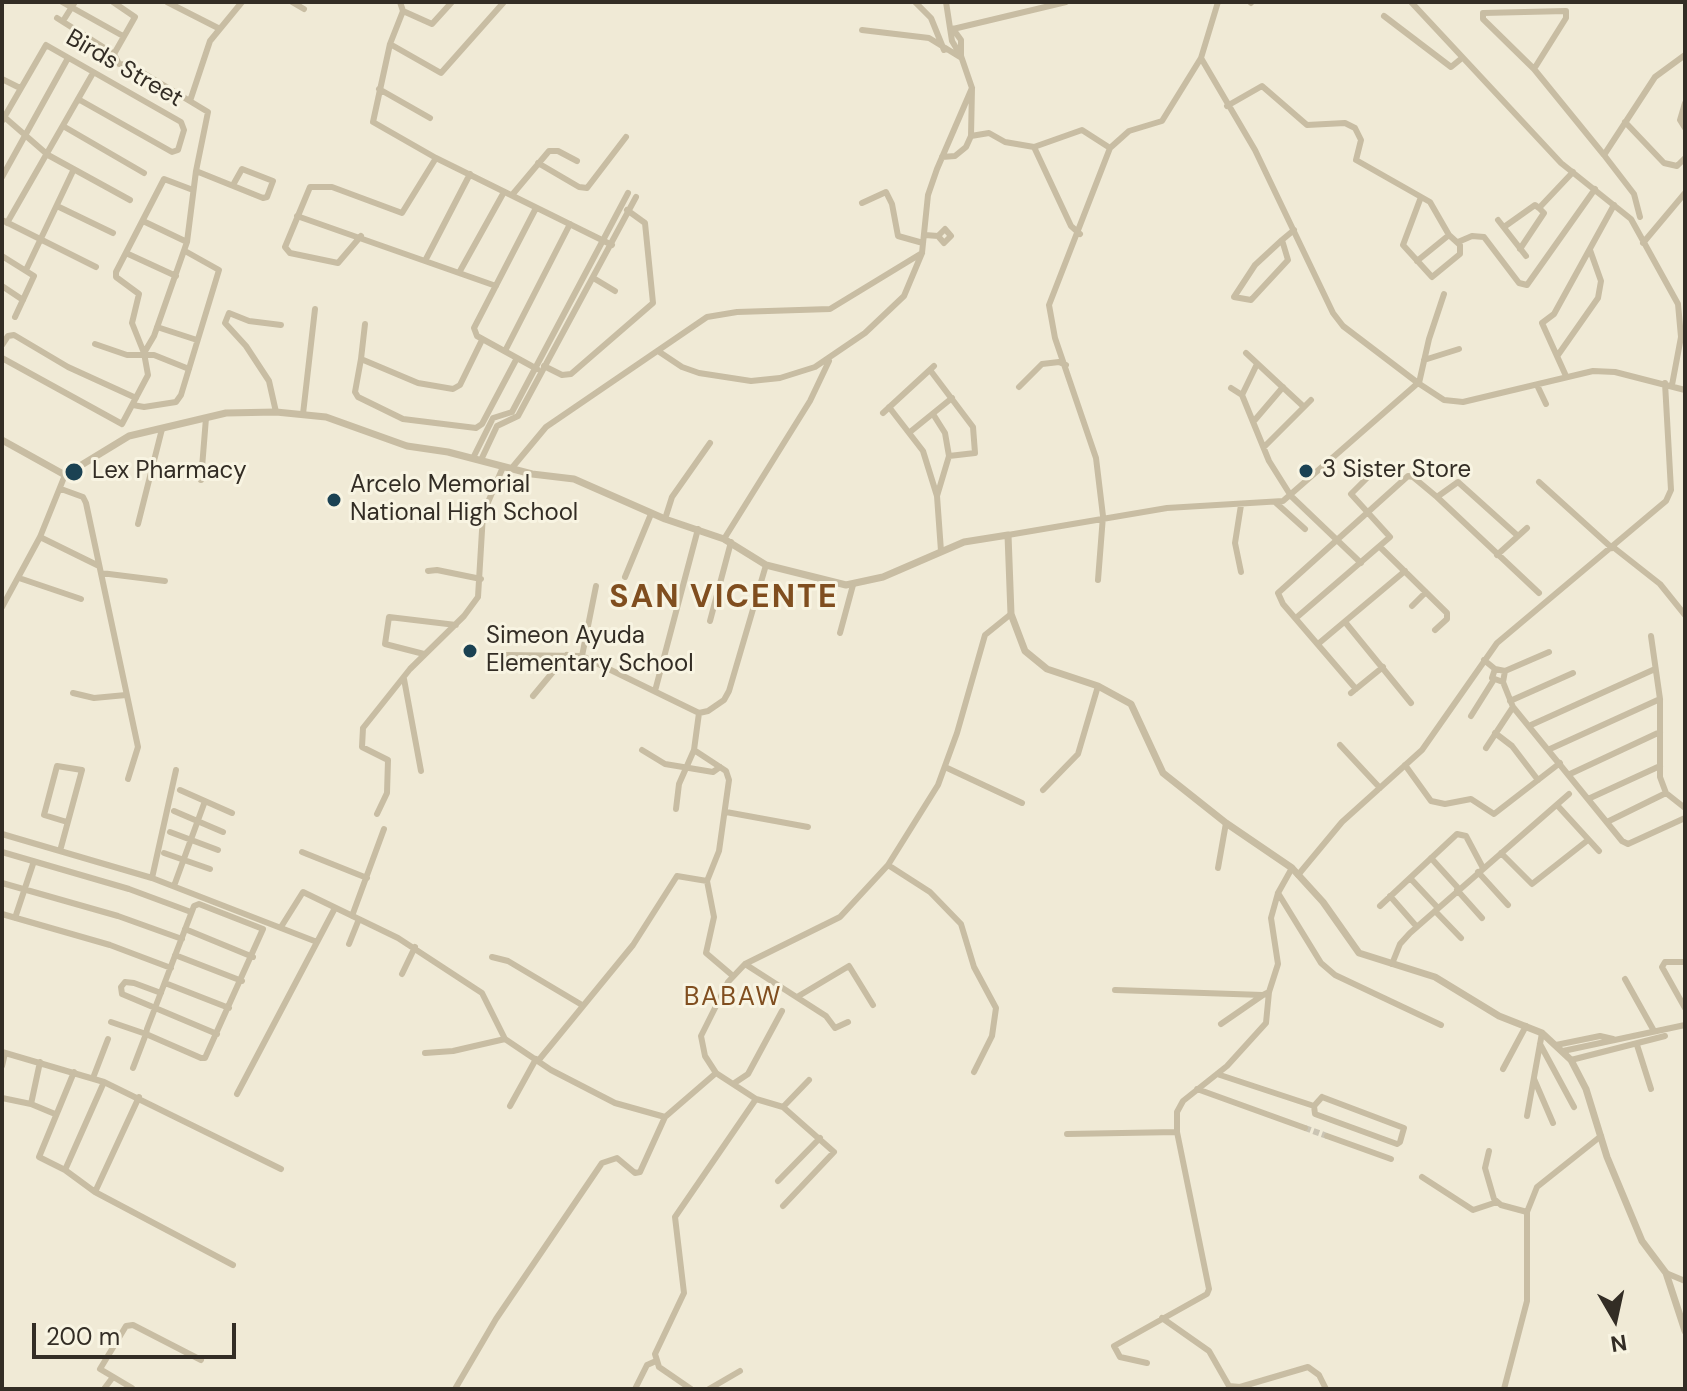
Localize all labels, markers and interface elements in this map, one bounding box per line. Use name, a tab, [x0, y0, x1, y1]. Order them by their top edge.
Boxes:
street label: Birds Street	[60, 24, 188, 114]
place label: 3 Sister Store	[1322, 457, 1471, 485]
place label: Lex Pharmacy	[92, 458, 247, 486]
marker: Lex Pharmacy	[63, 461, 85, 483]
marker: 3 Sister Store	[1297, 462, 1315, 480]
place label: Arcelo Memorial National High School	[350, 472, 578, 528]
marker: Arcelo Memorial National High School	[325, 491, 343, 509]
district label: SAN VICENTE	[609, 580, 839, 618]
place label: Simeon Ayuda Elementary School	[486, 623, 694, 679]
marker: Simeon Ayuda Elementary School	[461, 642, 479, 660]
district label: BABAW	[684, 982, 782, 1014]
north arrow	[1575, 1279, 1655, 1359]
scale bar	[36, 1307, 240, 1357]
text: 200 m	[46, 1321, 120, 1352]
text: N	[1609, 1328, 1629, 1359]

